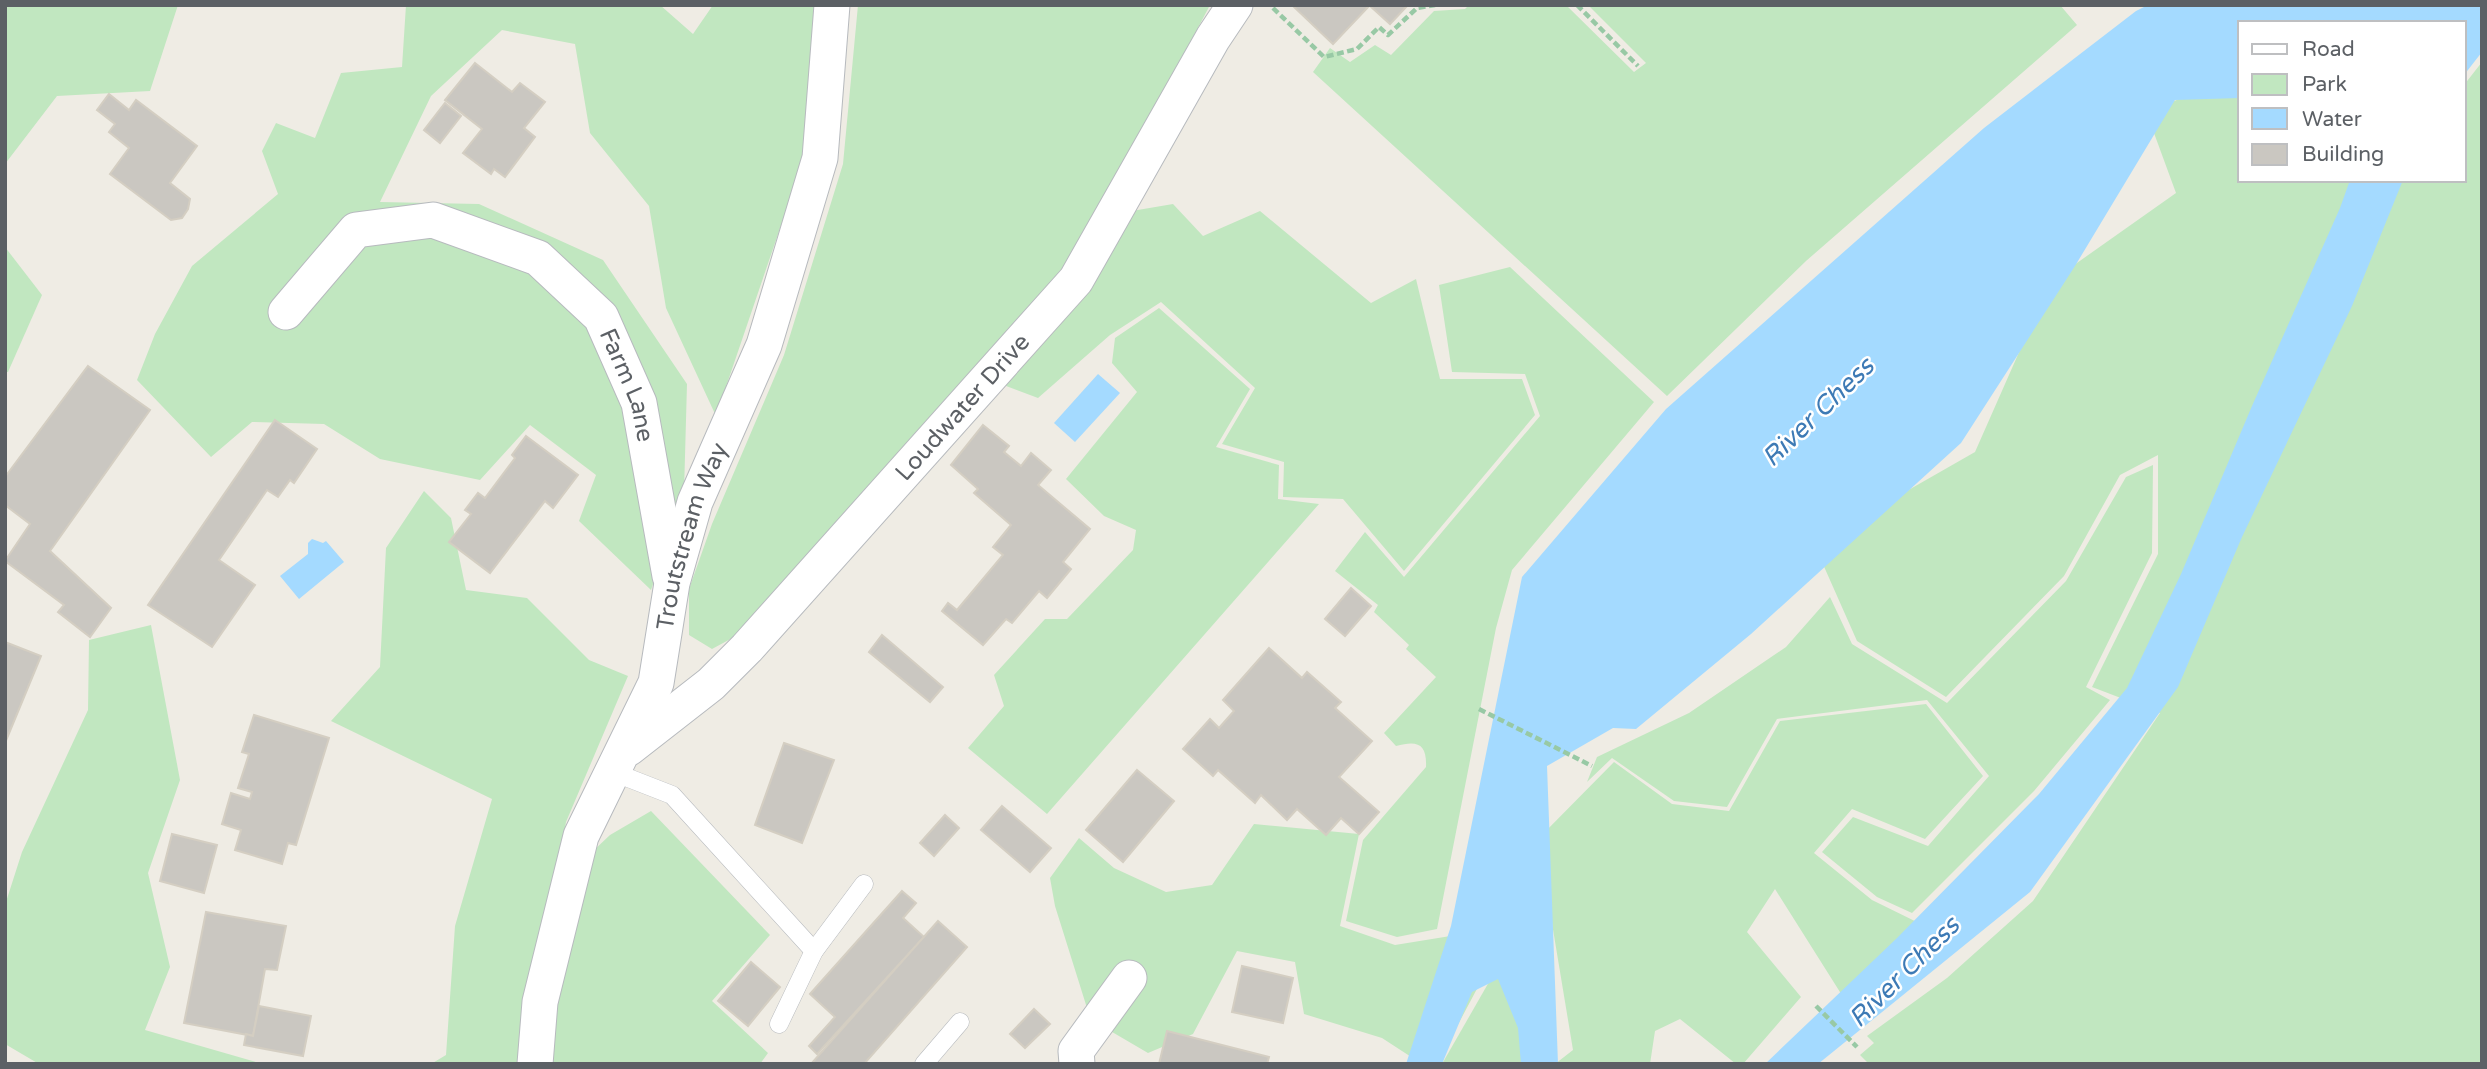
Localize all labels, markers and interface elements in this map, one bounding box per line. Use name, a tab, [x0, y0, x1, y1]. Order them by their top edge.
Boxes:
legend	[2238, 21, 2466, 182]
text: Road	[2302, 37, 2355, 62]
text: Park	[2302, 72, 2347, 97]
text: Water	[2302, 107, 2362, 132]
text: Building	[2302, 142, 2384, 167]
street label: Farm Lane	[593, 324, 660, 444]
street label: Loudwater Drive	[889, 328, 1036, 487]
water label: River Chess	[1756, 350, 1882, 473]
street label: Troutstream Way	[650, 438, 734, 632]
water label: River Chess	[1842, 909, 1967, 1034]

